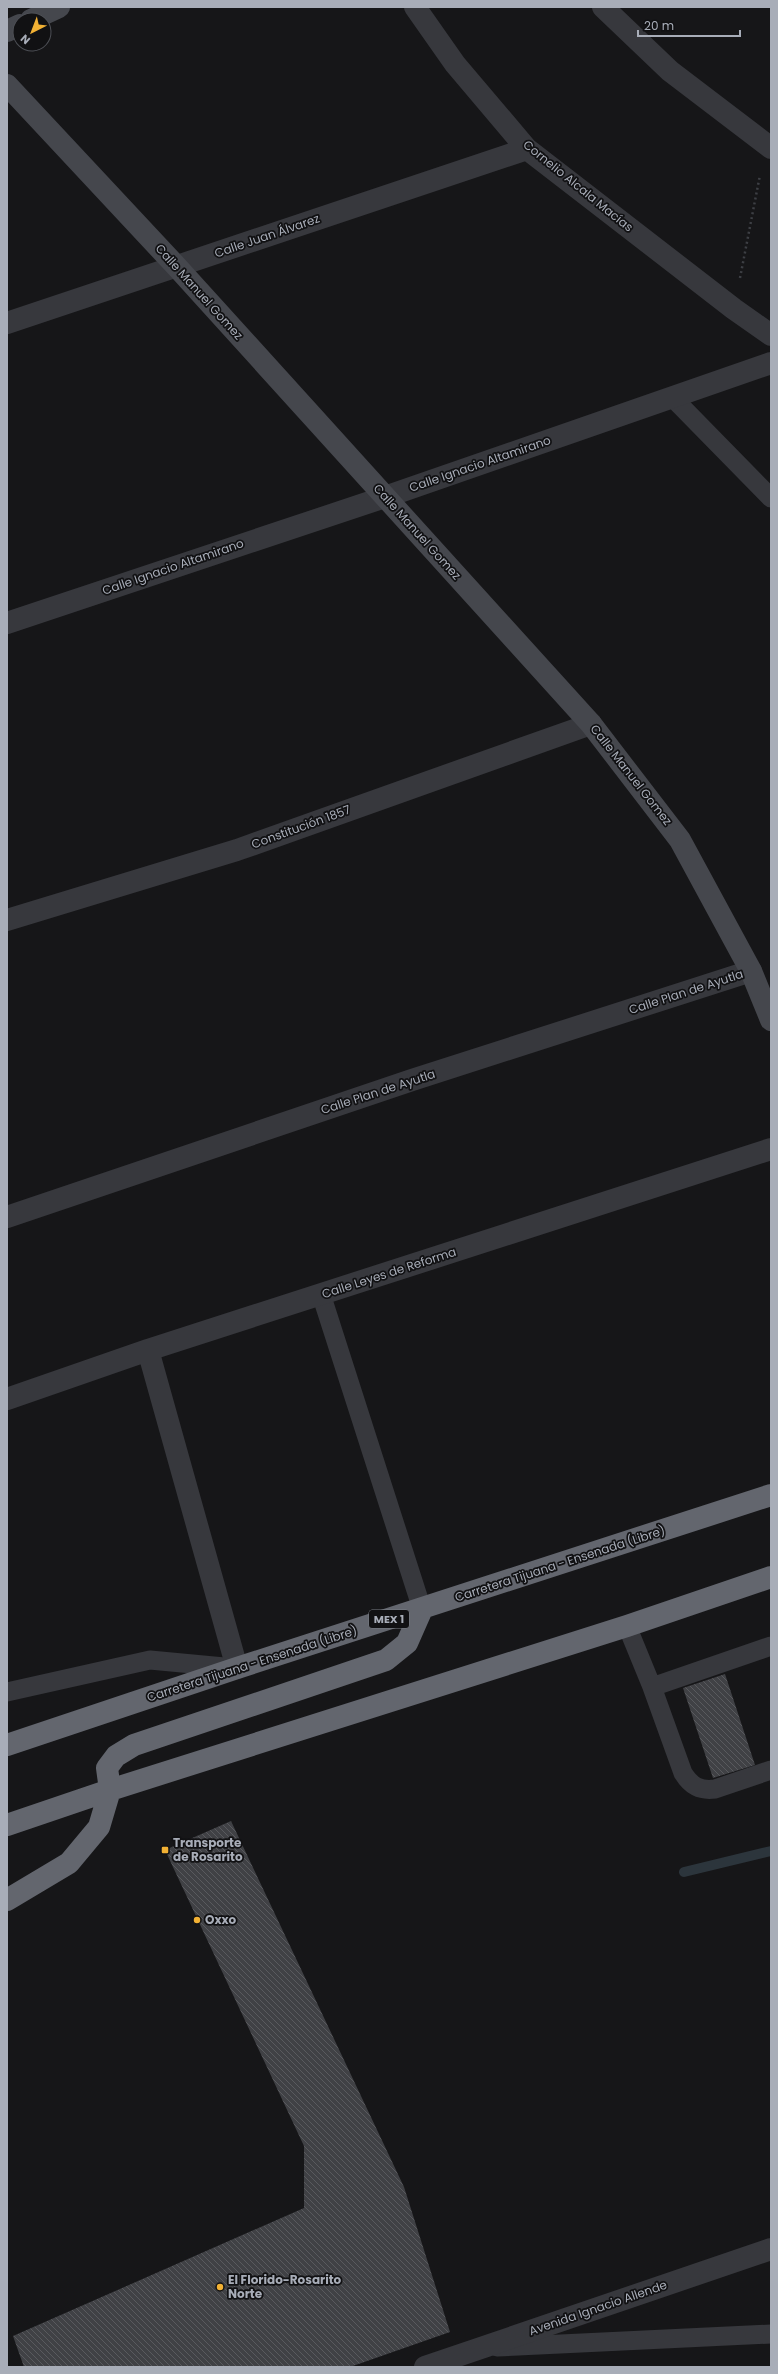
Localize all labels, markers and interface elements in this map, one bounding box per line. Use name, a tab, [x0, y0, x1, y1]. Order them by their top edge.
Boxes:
north arrow	[12, 12, 52, 52]
scale bar	[638, 12, 740, 38]
text: 20 m	[644, 17, 674, 34]
text: N	[17, 31, 34, 48]
street label: Cornelio Alcala Macías	[520, 136, 637, 235]
street label: Calle Juan Álvarez	[212, 210, 322, 262]
street label: Calle Manuel Gomez	[152, 240, 247, 343]
street label: Calle Ignacio Altamirano	[407, 431, 553, 496]
street label: Calle Manuel Gomez	[370, 480, 465, 583]
street label: Calle Ignacio Altamirano	[100, 534, 246, 599]
street label: Calle Manuel Gomez	[587, 721, 676, 829]
street label: Constitución 1857	[249, 801, 353, 852]
street label: Calle Plan de Ayutla	[626, 965, 745, 1018]
street label: Calle Plan de Ayutla	[318, 1065, 437, 1118]
street label: Calle Leyes de Reforma	[320, 1243, 458, 1302]
street label: Carretera Tijuana - Ensenada (Libre)	[452, 1521, 667, 1606]
road number: MEX 1	[369, 1610, 409, 1628]
street label: Carretera Tijuana - Ensenada (Libre)	[144, 1621, 359, 1706]
place label: Transporte de Rosarito	[173, 1834, 243, 1865]
marker: Transporte de Rosarito	[160, 1845, 170, 1855]
place label: Oxxo	[205, 1911, 237, 1928]
marker: Oxxo	[192, 1915, 202, 1925]
place label: El Florido-Rosarito Norte	[228, 2271, 342, 2302]
street label: Avenida Ignacio Allende	[527, 2276, 669, 2339]
marker: El Florido-Rosarito Norte	[215, 2282, 225, 2292]

